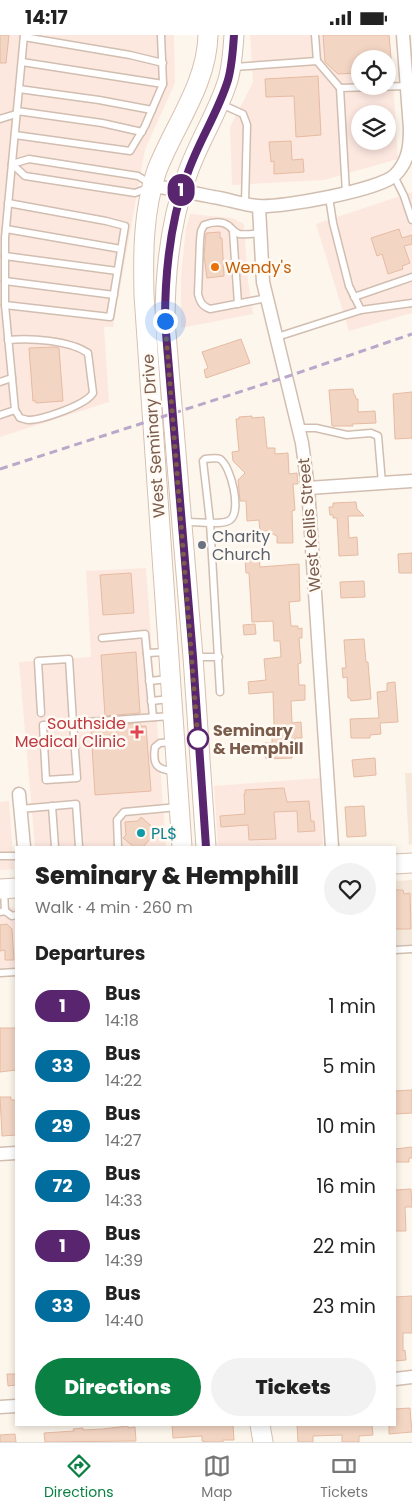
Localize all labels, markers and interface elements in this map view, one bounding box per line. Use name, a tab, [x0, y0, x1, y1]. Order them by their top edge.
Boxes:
text: 14:17	[25, 4, 68, 31]
map controls	[351, 50, 396, 150]
button: locate	[351, 50, 396, 95]
button: layers	[351, 105, 396, 150]
line badge: 1	[165, 174, 197, 206]
text: 1	[178, 177, 184, 202]
place label: Wendy's	[225, 256, 292, 279]
marker: Wendy's	[209, 261, 221, 273]
your location	[153, 309, 178, 334]
street label: West Seminary Drive	[136, 353, 171, 519]
street label: West Kellis Street	[292, 457, 327, 593]
place label: Charity Church	[212, 525, 271, 566]
marker: Charity Church	[196, 539, 208, 551]
place label: Southside Medical Clinic	[15, 712, 126, 753]
place label: Seminary & Hemphill	[213, 719, 303, 760]
marker: Southside Medical Clinic	[130, 725, 144, 739]
marker: Seminary & Hemphill	[187, 728, 209, 750]
place label: PL$	[151, 822, 177, 845]
marker: PL$	[135, 827, 147, 839]
text: Seminary & Hemphill	[35, 859, 299, 892]
button: heart	[324, 863, 376, 915]
text: Walk · 4 min · 260 m	[35, 896, 193, 919]
text: Departures	[35, 940, 145, 967]
text: Bus	[105, 980, 141, 1007]
text: 1	[59, 993, 66, 1018]
text: 1 min	[328, 993, 376, 1020]
text: 14:18	[105, 1009, 139, 1032]
text: Bus	[105, 1040, 141, 1067]
text: 33	[52, 1053, 73, 1078]
text: 5 min	[323, 1053, 376, 1080]
text: 14:22	[105, 1069, 142, 1092]
text: Bus	[105, 1100, 141, 1127]
text: 29	[52, 1113, 73, 1138]
text: 10 min	[317, 1113, 376, 1140]
text: 14:27	[105, 1129, 142, 1152]
text: Bus	[105, 1160, 141, 1187]
text: 72	[53, 1173, 72, 1198]
text: 16 min	[316, 1173, 376, 1200]
text: 14:33	[105, 1189, 142, 1212]
text: Bus	[105, 1220, 141, 1247]
text: 1	[59, 1233, 66, 1258]
text: 22 min	[313, 1233, 376, 1260]
text: 14:39	[105, 1249, 143, 1272]
text: Bus	[105, 1280, 141, 1307]
text: 33	[52, 1293, 73, 1318]
text: 23 min	[312, 1293, 376, 1320]
text: 14:40	[105, 1309, 144, 1332]
button: Directions	[35, 1358, 201, 1416]
button: Tickets	[211, 1358, 376, 1416]
tab: Directions	[44, 1452, 113, 1503]
tab: Map	[201, 1452, 232, 1503]
tab: Tickets	[320, 1452, 368, 1503]

